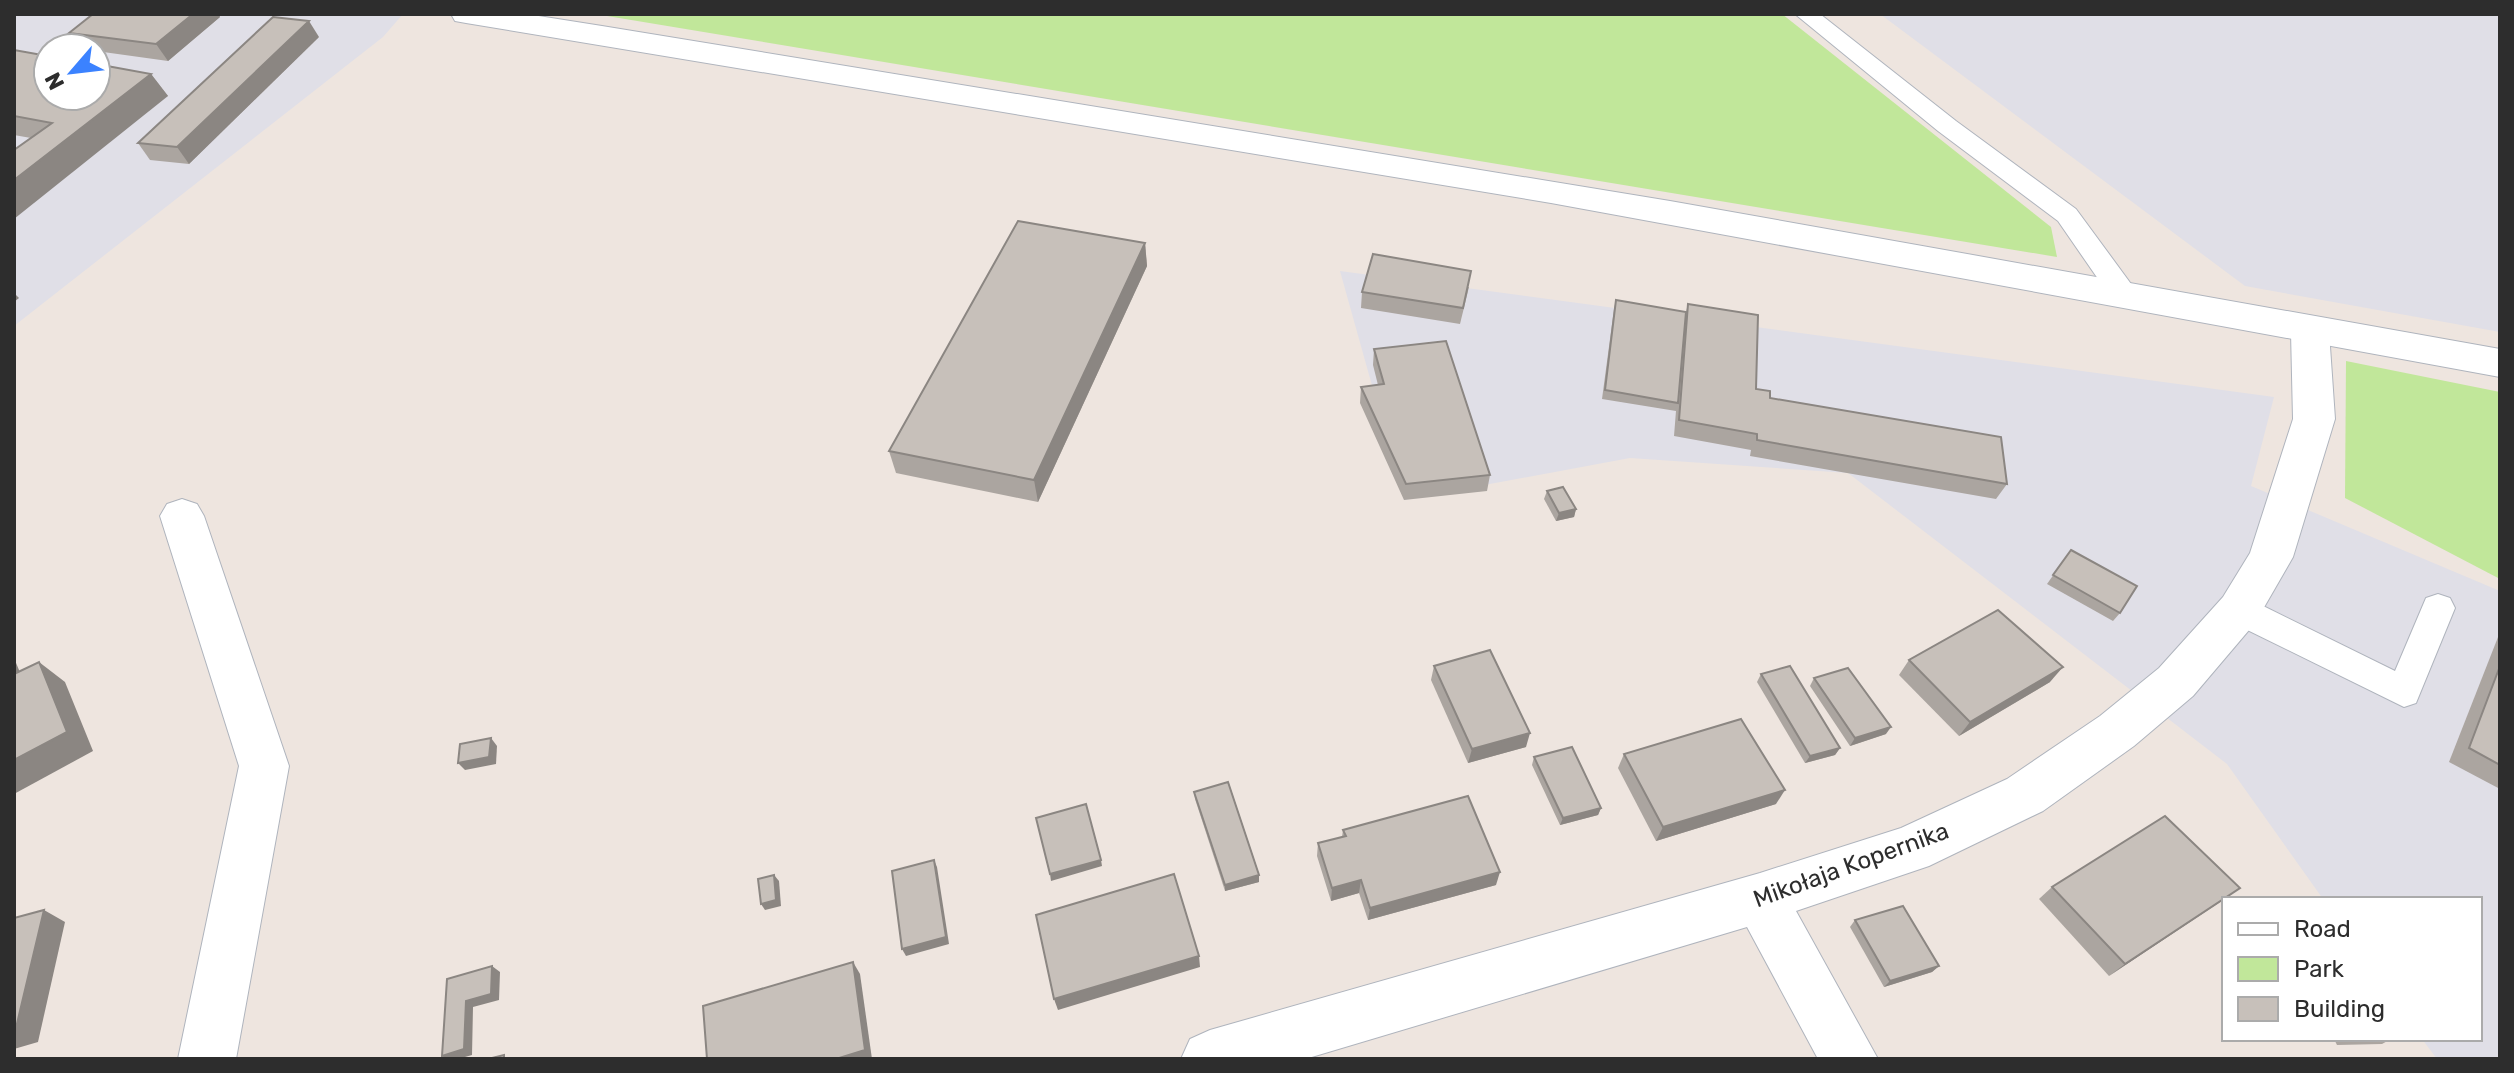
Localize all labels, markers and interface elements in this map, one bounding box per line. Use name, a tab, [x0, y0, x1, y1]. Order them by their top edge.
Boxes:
north arrow	[32, 32, 112, 112]
text: N	[39, 68, 70, 94]
street label: Mikołaja Kopernika	[1749, 817, 1953, 913]
legend	[2222, 897, 2482, 1041]
text: Road	[2294, 915, 2351, 943]
text: Park	[2294, 955, 2345, 983]
text: Building	[2294, 995, 2385, 1023]

